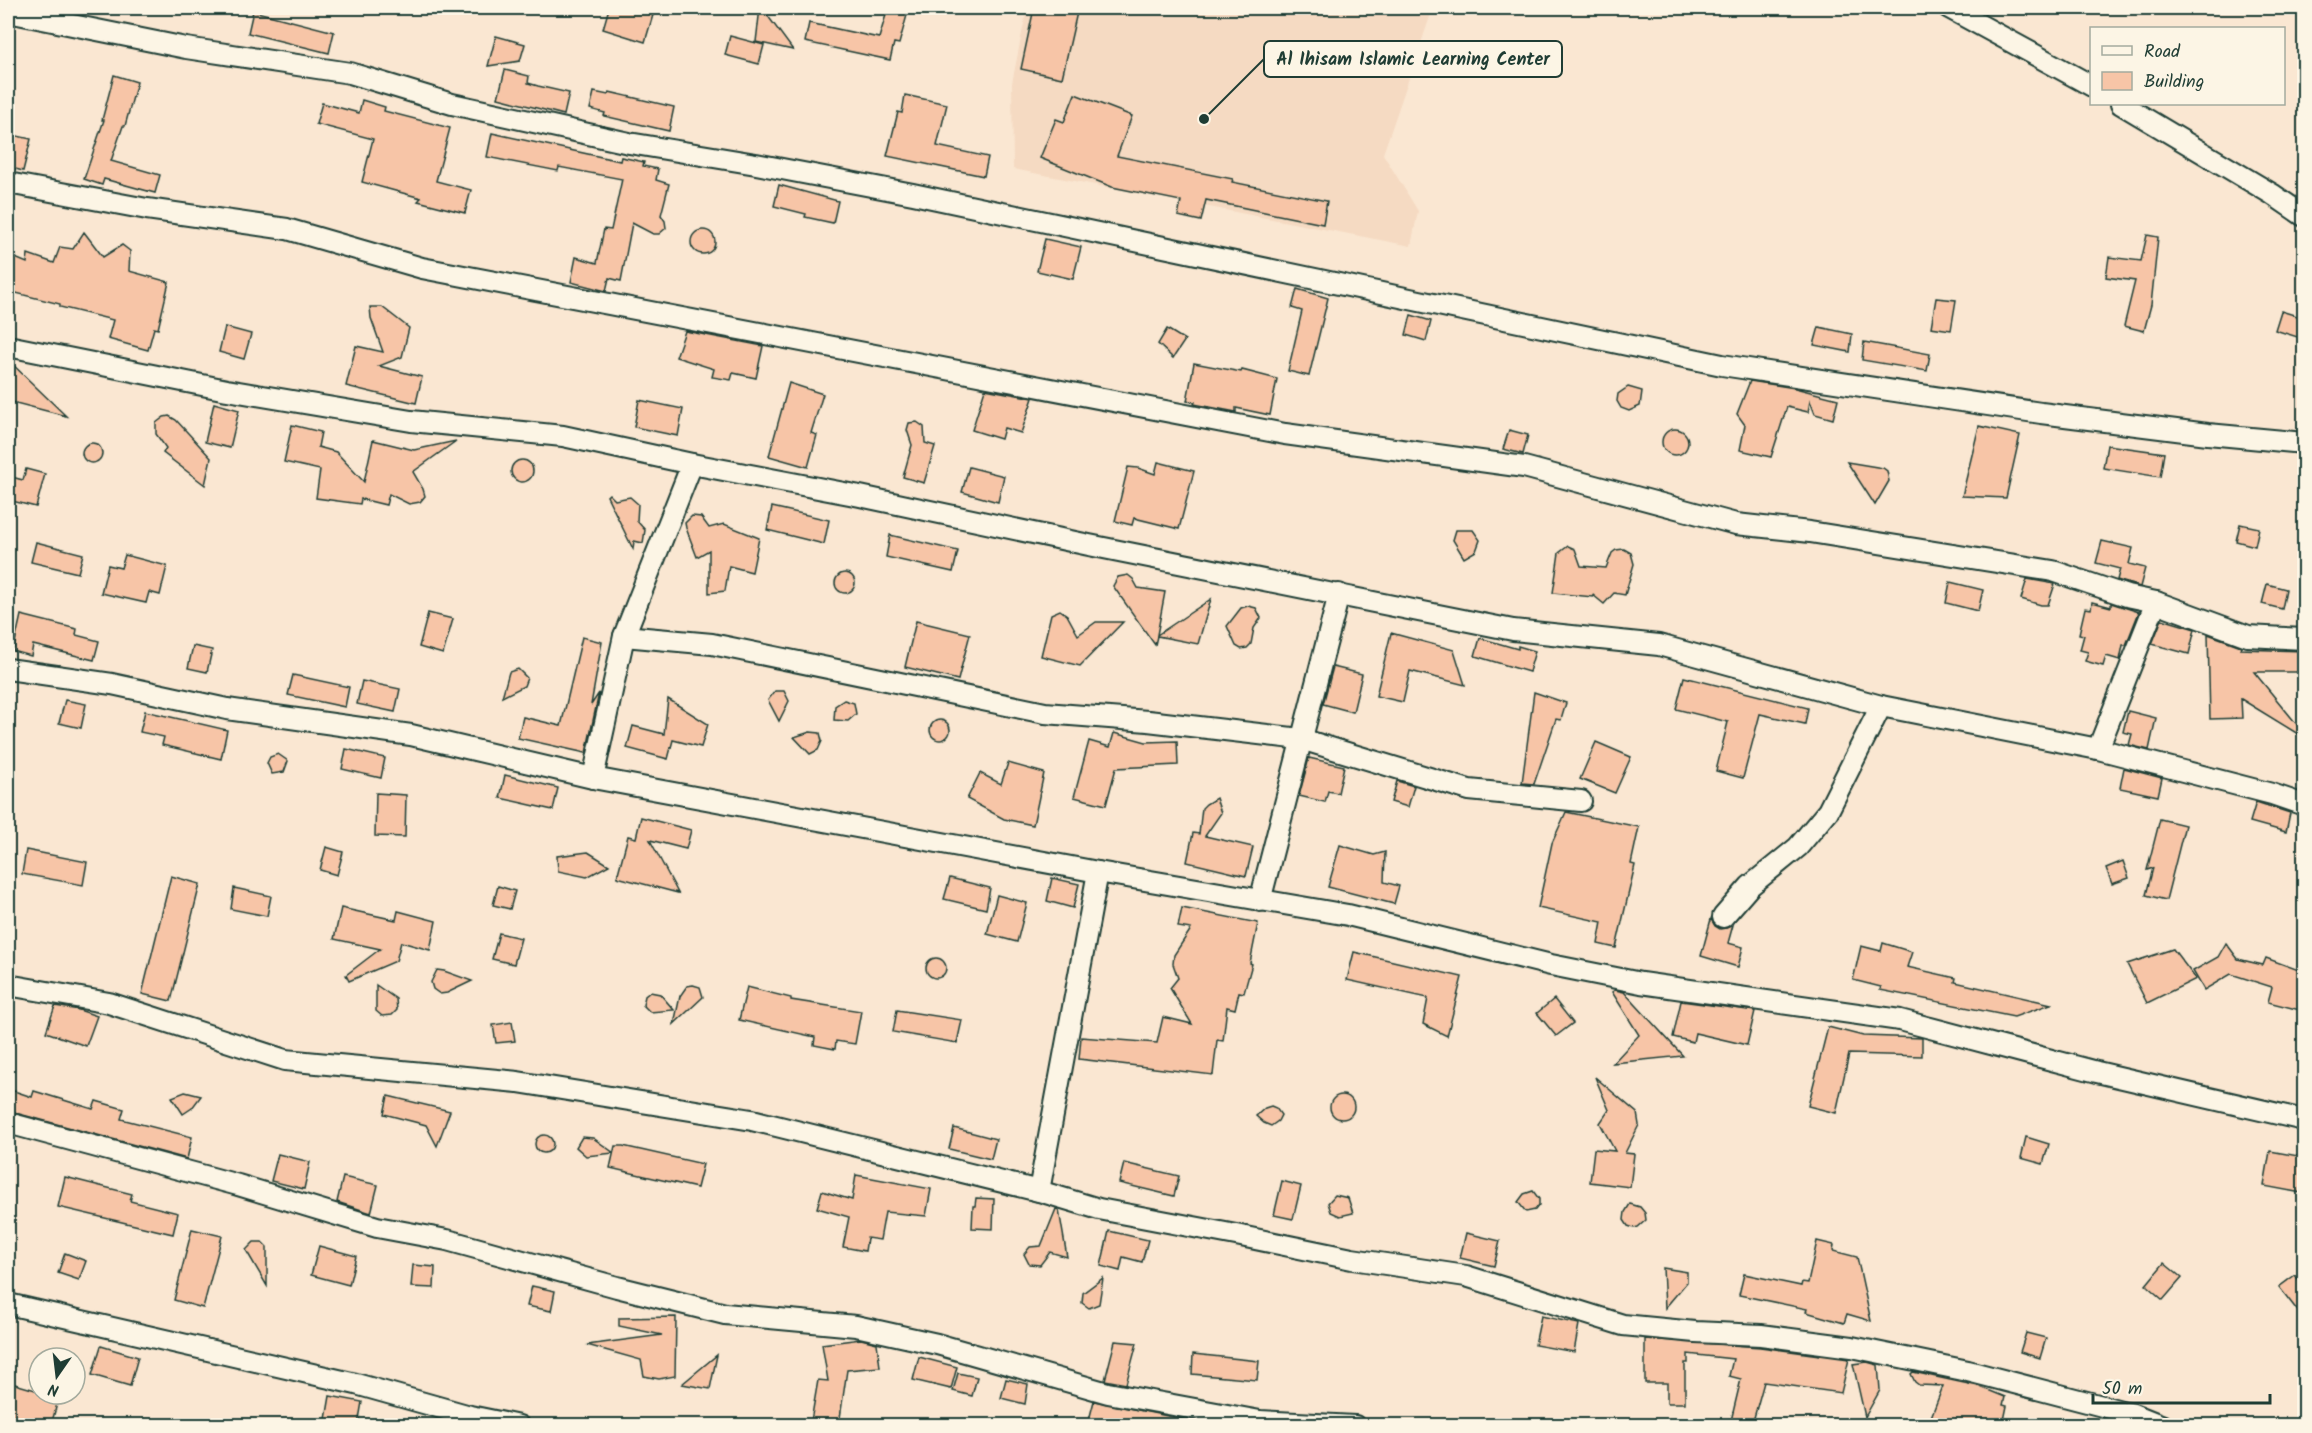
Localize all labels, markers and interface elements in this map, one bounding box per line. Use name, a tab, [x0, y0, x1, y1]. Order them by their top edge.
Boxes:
legend	[2090, 27, 2285, 105]
text: Road	[2144, 38, 2181, 67]
callout: Al Ihisam Islamic Learning Center	[1264, 41, 1562, 77]
text: Al Ihisam Islamic Learning Center	[1276, 46, 1551, 75]
text: Building	[2144, 68, 2204, 97]
north arrow	[27, 1346, 87, 1406]
scale bar	[2093, 1367, 2270, 1405]
text: 50 m	[2102, 1375, 2142, 1404]
text: N	[46, 1376, 62, 1402]

